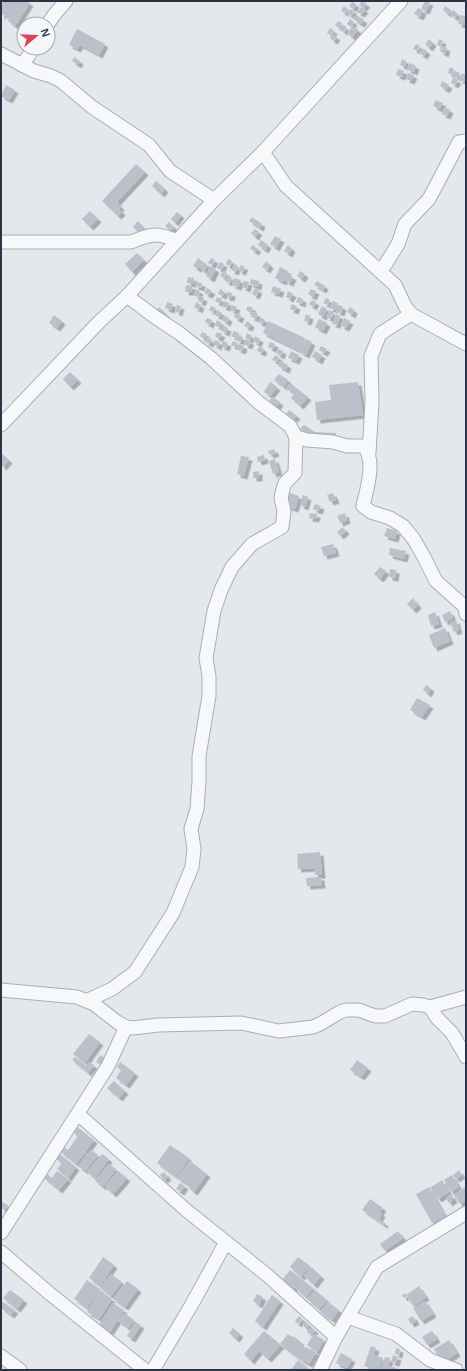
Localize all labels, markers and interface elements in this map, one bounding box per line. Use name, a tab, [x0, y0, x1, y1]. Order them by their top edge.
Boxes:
north arrow	[16, 16, 56, 56]
text: N	[38, 27, 52, 39]

